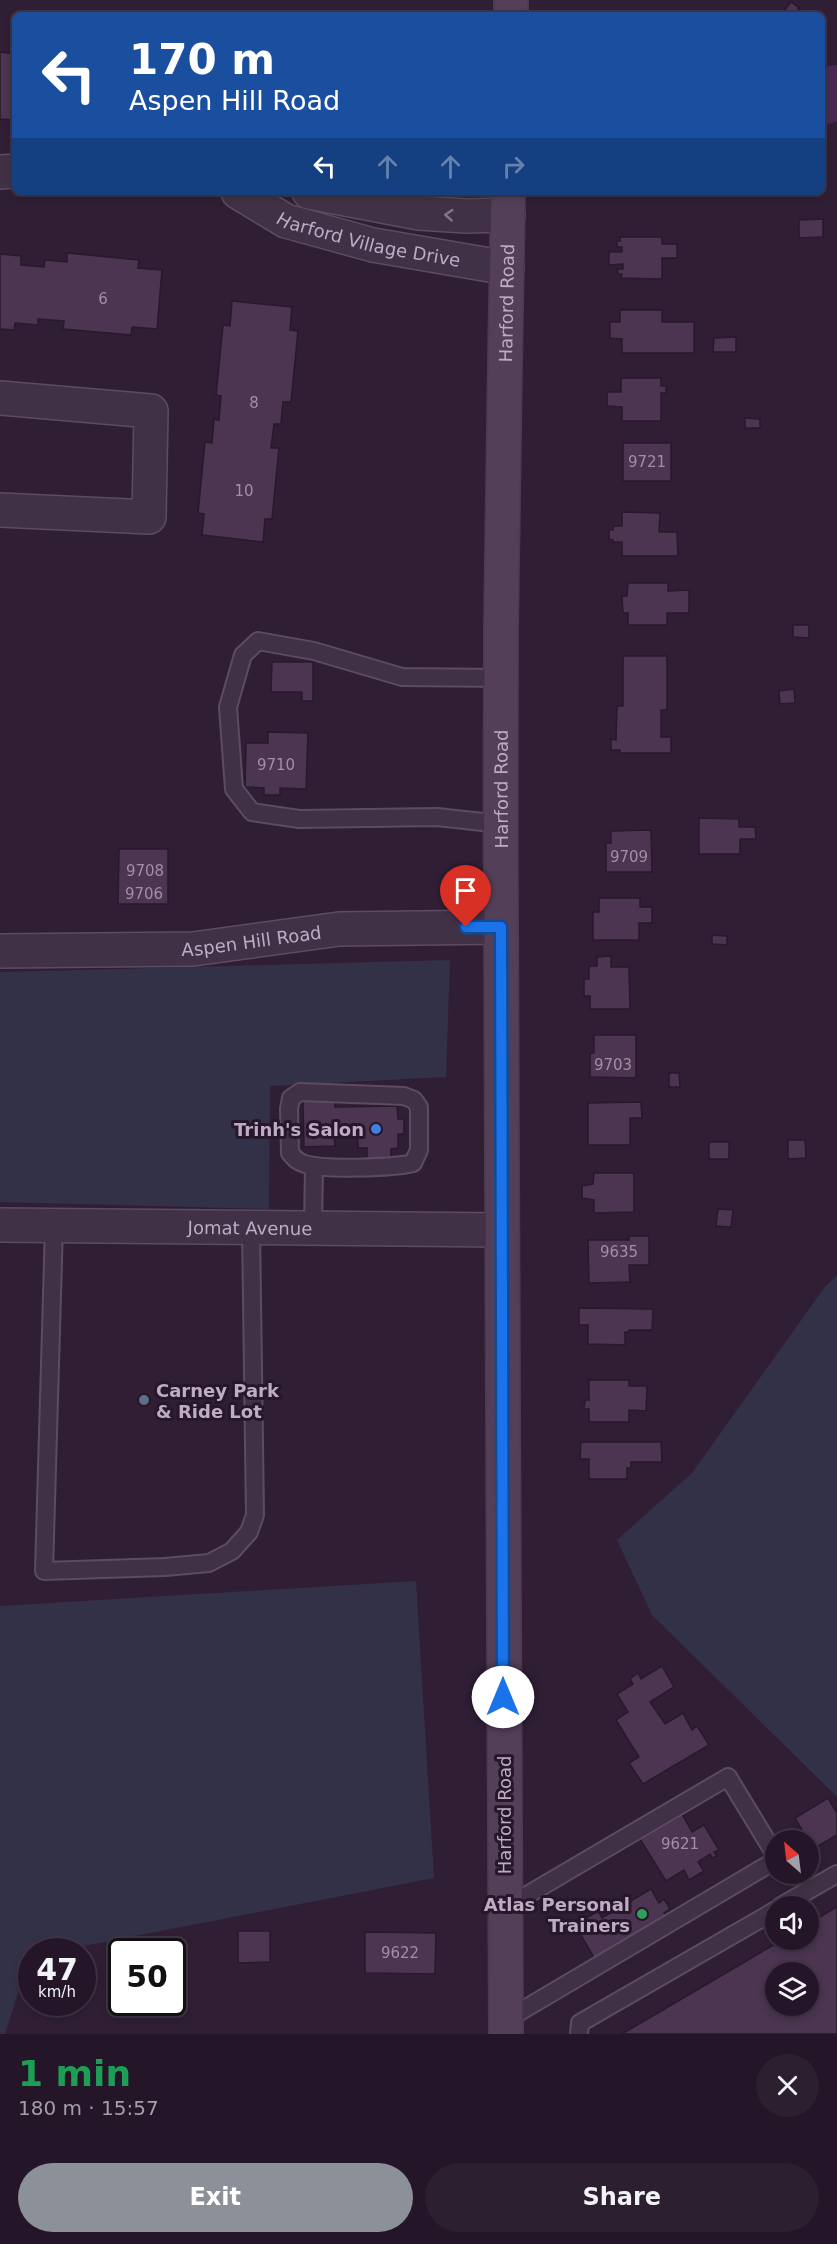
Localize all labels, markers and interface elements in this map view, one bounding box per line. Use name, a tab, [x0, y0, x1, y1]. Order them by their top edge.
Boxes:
text: 170 m	[129, 35, 275, 84]
icon: left	[30, 36, 108, 114]
text: Aspen Hill Road	[129, 85, 340, 116]
icon: left	[308, 150, 341, 183]
icon: ahead	[371, 150, 404, 183]
icon: ahead	[434, 150, 467, 183]
icon: right	[497, 150, 530, 183]
street label: Harford Village Drive	[273, 207, 462, 270]
one-way arrow	[445, 209, 454, 222]
street label: Harford Road	[495, 243, 518, 363]
house number: 6	[98, 290, 108, 308]
house number: 8	[249, 394, 259, 412]
house number: 9721	[628, 453, 666, 471]
house number: 10	[234, 482, 254, 500]
street label: Harford Road	[490, 730, 511, 848]
house number: 9710	[257, 756, 295, 774]
house number: 9709	[610, 848, 648, 866]
house number: 9708	[126, 862, 164, 880]
pin	[440, 865, 491, 927]
icon: arrive	[449, 874, 482, 907]
house number: 9706	[125, 885, 163, 903]
street label: Aspen Hill Road	[181, 921, 323, 960]
house number: 9703	[594, 1056, 632, 1074]
place label: Trinh's Salon	[234, 1119, 364, 1140]
marker: Trinh's Salon	[369, 1122, 383, 1136]
street label: Jomat Avenue	[187, 1216, 312, 1239]
house number: 9635	[600, 1243, 638, 1261]
place label: Carney Park & Ride Lot	[156, 1380, 280, 1422]
marker: Carney Park & Ride Lot	[137, 1393, 151, 1407]
position arrow	[471, 1665, 535, 1729]
street label: Harford Road	[494, 1756, 515, 1874]
north arrow	[765, 1830, 819, 1884]
map controls	[765, 1830, 819, 2016]
house number: 9621	[661, 1835, 699, 1853]
place label: Atlas Personal Trainers	[484, 1894, 630, 1936]
button: sound	[765, 1896, 819, 1950]
marker: Atlas Personal Trainers	[635, 1907, 649, 1921]
speed limit sign: 50	[108, 1938, 186, 2016]
house number: 9622	[381, 1944, 419, 1962]
text: 47	[36, 1952, 78, 1987]
button: layers	[765, 1962, 819, 2016]
text: km/h	[38, 1983, 76, 2001]
text: 1 min	[18, 2053, 131, 2094]
button: close	[756, 2054, 819, 2117]
text: 180 m · 15:57	[18, 2096, 159, 2120]
button: Exit	[18, 2163, 413, 2232]
button: Share	[425, 2163, 819, 2232]

